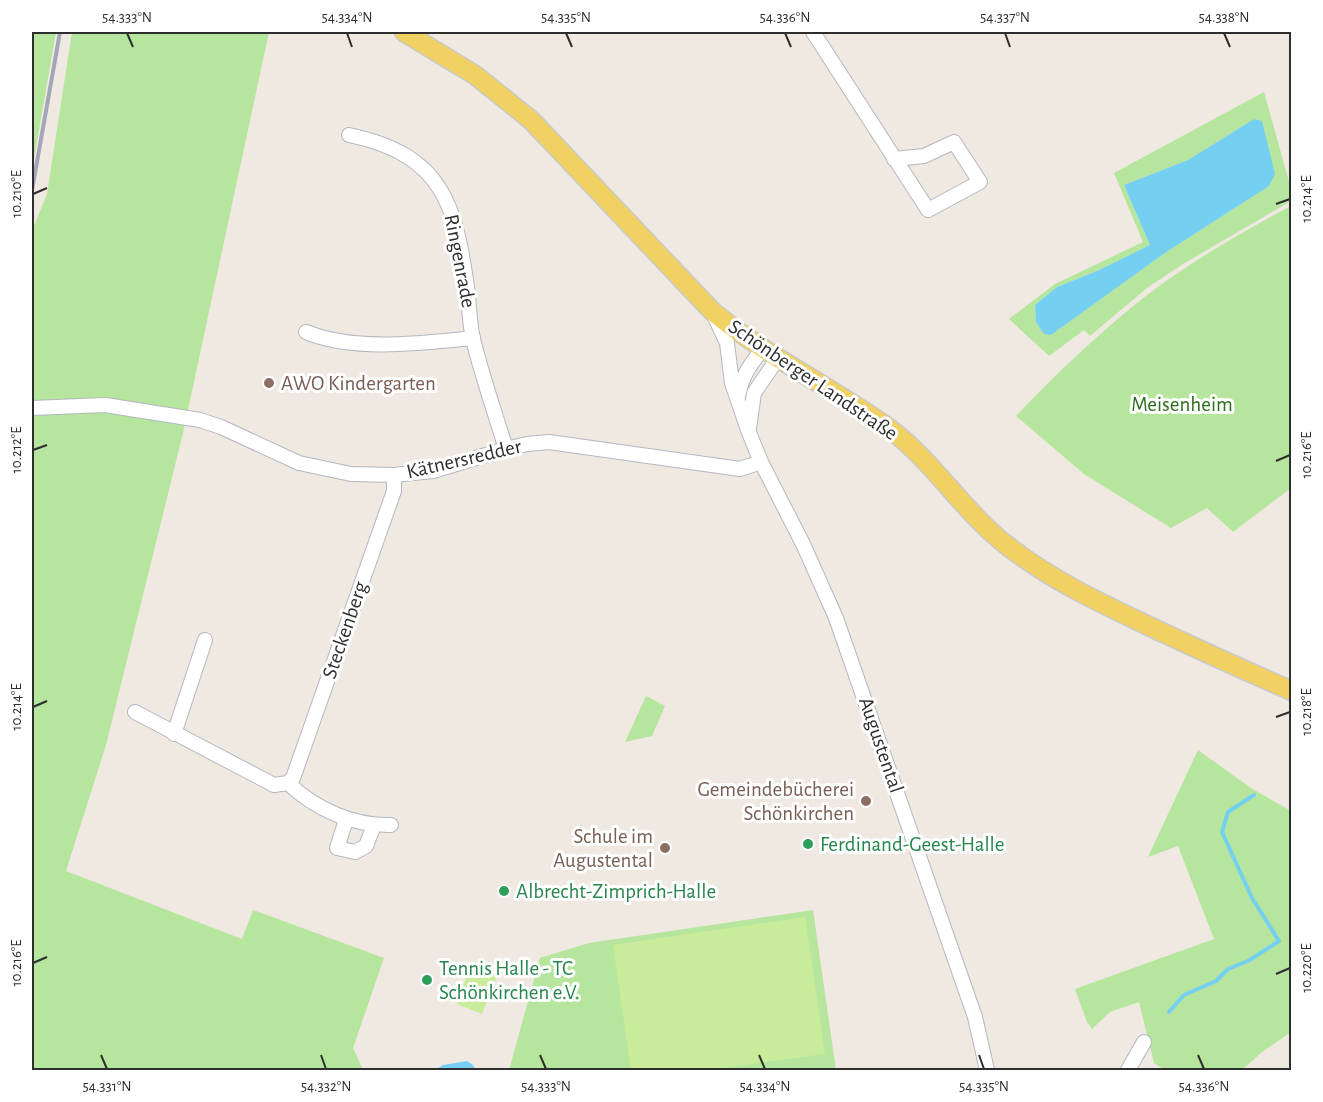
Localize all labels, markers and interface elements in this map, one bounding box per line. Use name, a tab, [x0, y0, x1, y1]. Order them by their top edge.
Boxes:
text: 54.333°N	[102, 10, 152, 25]
text: 54.334°N	[321, 10, 373, 25]
text: 54.335°N	[541, 10, 591, 25]
text: 54.336°N	[760, 10, 810, 25]
text: 54.337°N	[980, 10, 1030, 25]
text: 54.338°N	[1198, 10, 1250, 25]
text: 10.210°E	[9, 170, 24, 218]
text: 10.214°E	[1299, 175, 1314, 223]
street label: Ringenrade	[441, 212, 479, 310]
street label: Schönberger Landstraße	[725, 316, 901, 444]
place label: AWO Kindergarten	[281, 373, 436, 394]
marker: AWO Kindergarten	[262, 376, 276, 390]
park label: Meisenheim	[1131, 394, 1233, 415]
text: 10.212°E	[9, 427, 24, 473]
text: 10.216°E	[1299, 431, 1314, 479]
street label: Kätnersredder	[404, 436, 524, 482]
street label: Steckenberg	[319, 578, 372, 681]
text: 10.214°E	[9, 683, 24, 731]
text: 10.218°E	[1299, 688, 1314, 736]
street label: Augustental	[855, 694, 907, 796]
place label: Gemeindebücherei Schönkirchen	[697, 779, 854, 824]
marker: Gemeindebücherei Schönkirchen	[859, 794, 873, 808]
place label: Schule im Augustental	[553, 826, 653, 871]
place label: Ferdinand-Geest-Halle	[820, 834, 1004, 855]
marker: Ferdinand-Geest-Halle	[801, 837, 815, 851]
marker: Schule im Augustental	[658, 841, 672, 855]
place label: Albrecht-Zimprich-Halle	[516, 881, 716, 902]
marker: Albrecht-Zimprich-Halle	[497, 884, 511, 898]
text: 10.216°E	[9, 939, 24, 987]
text: 10.220°E	[1299, 943, 1314, 993]
place label: Tennis Halle - TC Schönkirchen e.V.	[439, 958, 580, 1003]
marker: Tennis Halle - TC Schönkirchen e.V.	[420, 973, 434, 987]
text: 54.331°N	[82, 1079, 132, 1094]
text: 54.332°N	[301, 1079, 351, 1094]
text: 54.333°N	[521, 1079, 571, 1094]
text: 54.334°N	[739, 1079, 791, 1094]
text: 54.335°N	[959, 1079, 1009, 1094]
text: 54.336°N	[1179, 1079, 1229, 1094]

